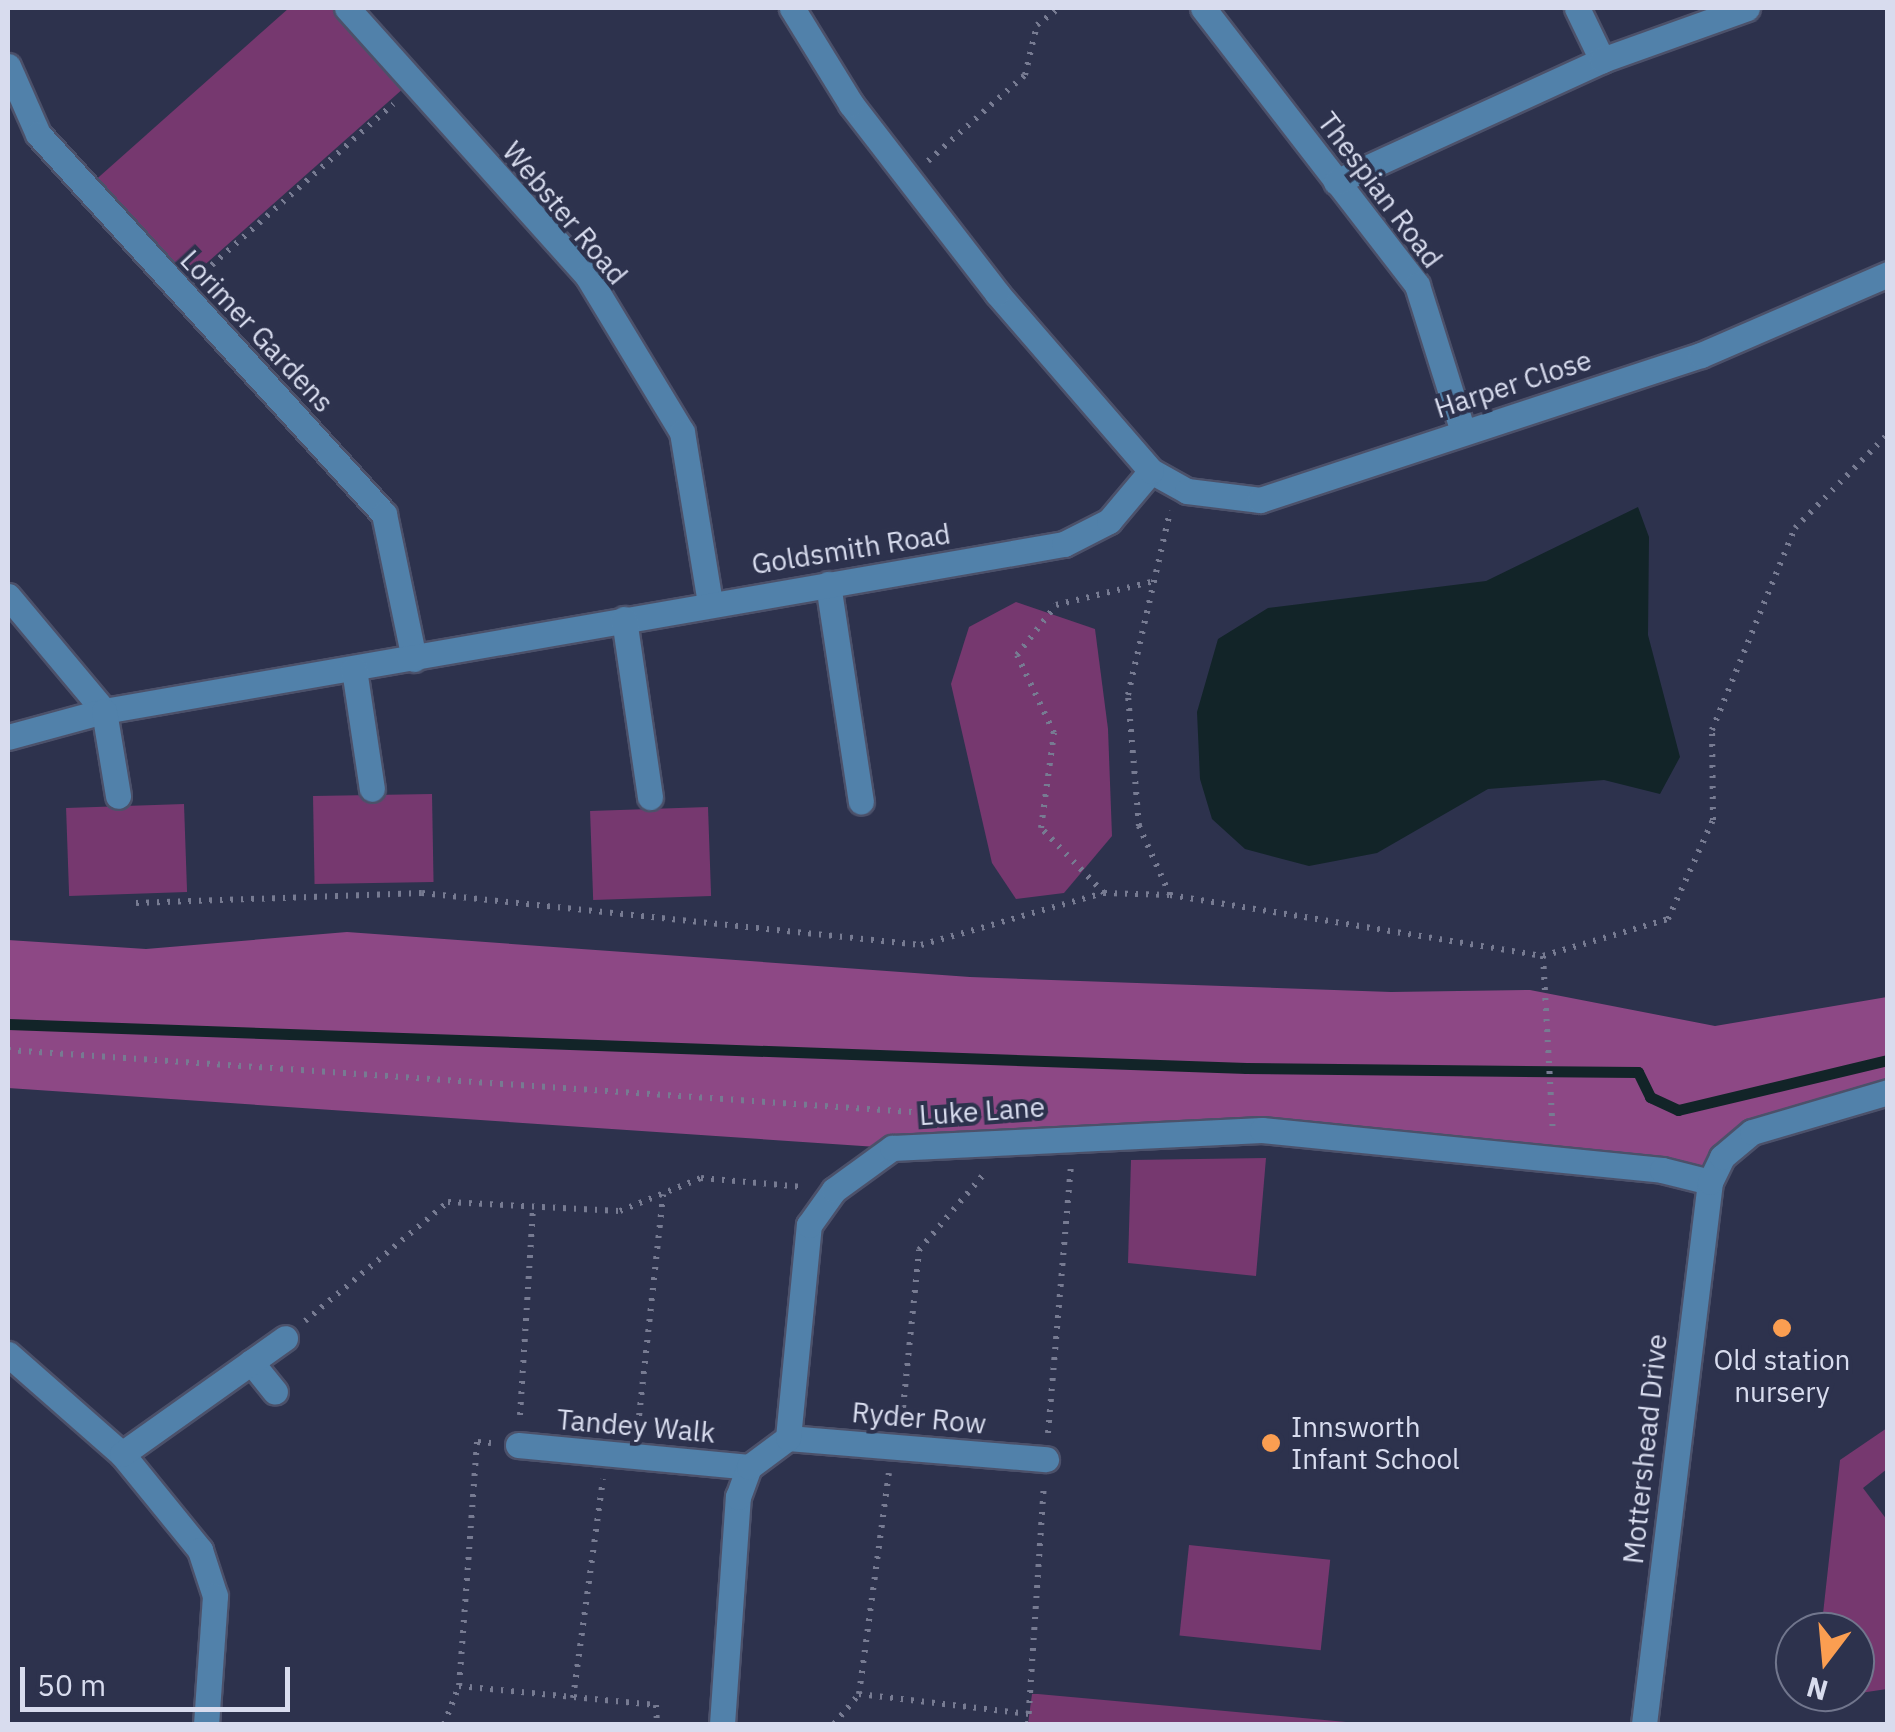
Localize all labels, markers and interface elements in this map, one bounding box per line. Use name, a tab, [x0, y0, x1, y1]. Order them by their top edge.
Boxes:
street label: Thespian Road	[1311, 106, 1449, 274]
street label: Webster Road	[496, 135, 634, 291]
street label: Lorimer Gardens	[173, 243, 341, 419]
street label: Harper Close	[1430, 343, 1596, 425]
street label: Goldsmith Road	[749, 517, 953, 581]
street label: Luke Lane	[918, 1090, 1046, 1132]
marker: Old station nursery	[1771, 1317, 1793, 1339]
street label: Mottershead Drive	[1616, 1332, 1674, 1566]
place label: Old station nursery	[1714, 1343, 1850, 1409]
street label: Ryder Row	[850, 1395, 988, 1441]
street label: Tandey Walk	[555, 1402, 717, 1450]
place label: Innsworth Infant School	[1291, 1410, 1460, 1476]
marker: Innsworth Infant School	[1260, 1432, 1282, 1454]
north arrow	[1775, 1612, 1875, 1712]
scale bar	[25, 1647, 295, 1709]
text: 50 m	[37, 1665, 106, 1704]
text: N	[1802, 1669, 1832, 1710]

